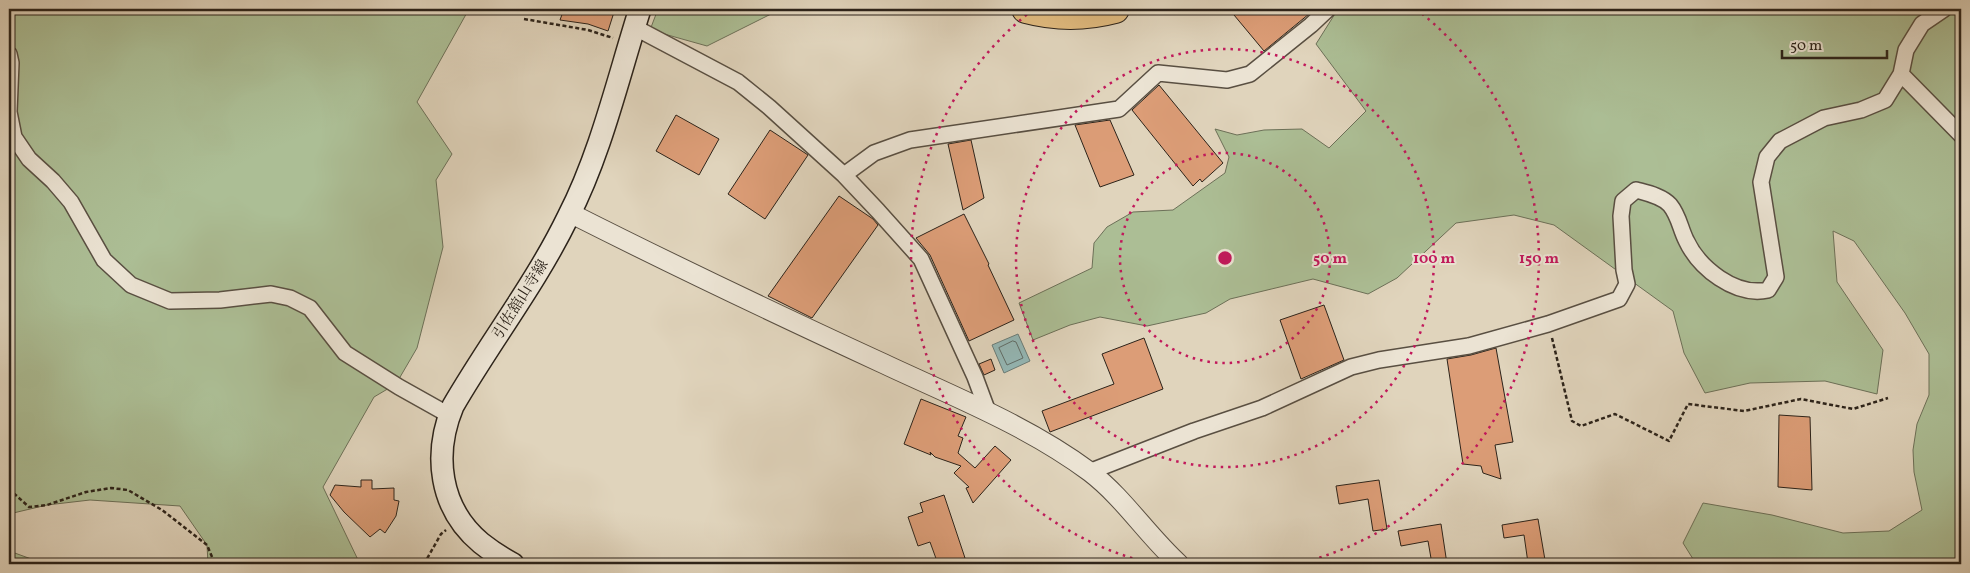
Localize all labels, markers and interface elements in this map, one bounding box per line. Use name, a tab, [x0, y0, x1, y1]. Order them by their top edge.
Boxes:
scale bar	[1782, 28, 1888, 60]
text: 50 m	[1790, 36, 1822, 57]
centre of rings	[1216, 249, 1234, 267]
text: 50 m	[1313, 249, 1347, 270]
text: 100 m	[1413, 249, 1456, 270]
text: 150 m	[1519, 249, 1559, 270]
street label: 引佐舘山寺線	[489, 256, 554, 344]

